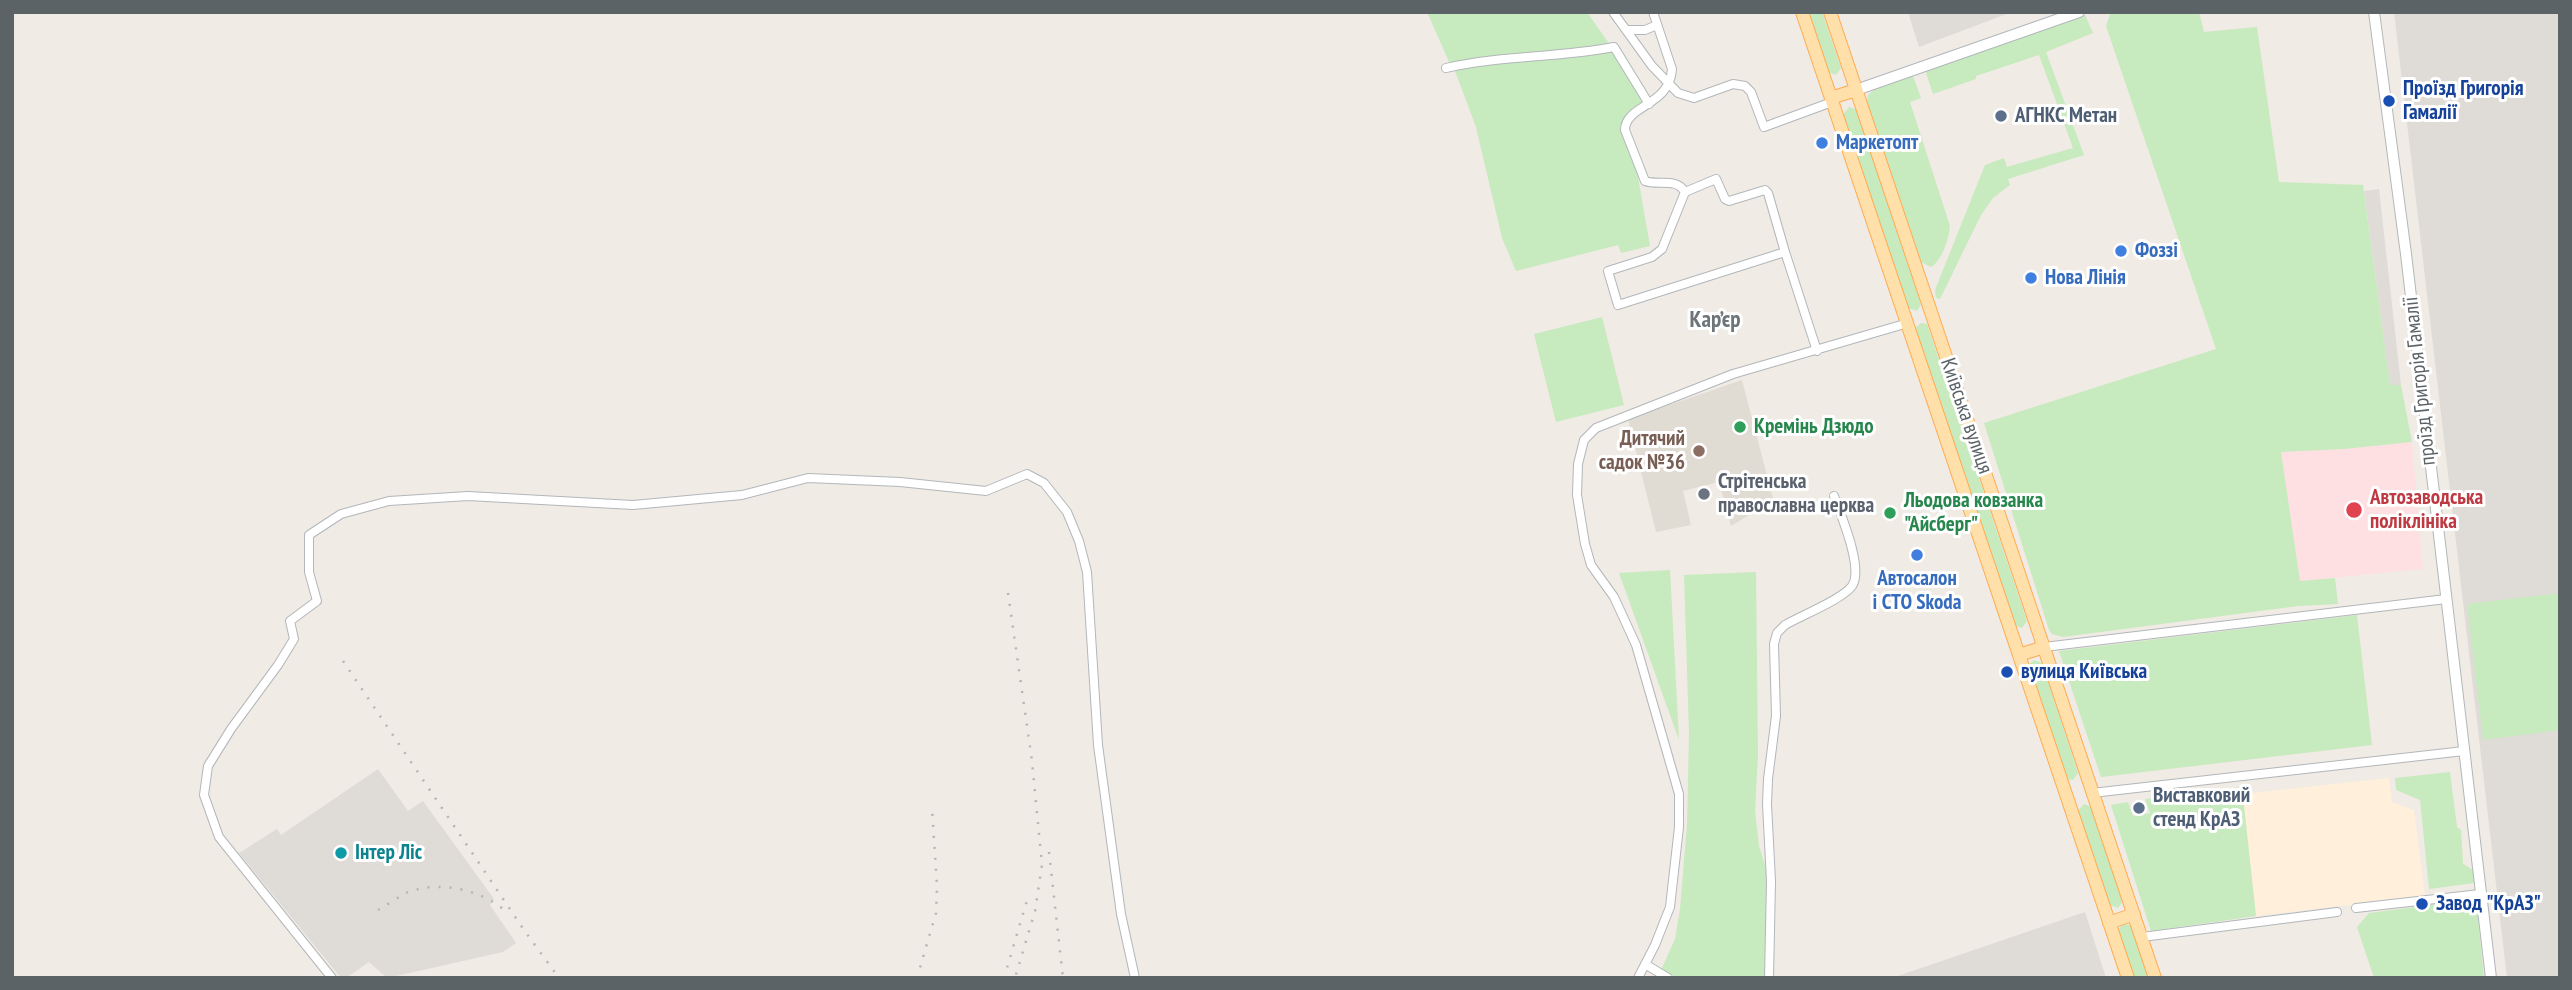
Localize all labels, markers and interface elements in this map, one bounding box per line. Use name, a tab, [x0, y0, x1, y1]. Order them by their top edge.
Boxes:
place label: Проїзд Григорія Гамалії	[2403, 76, 2524, 126]
marker: Проїзд Григорія Гамалії	[2381, 93, 2397, 109]
place label: АГНКС Метан	[2015, 103, 2117, 129]
marker: АГНКС Метан	[1993, 108, 2009, 124]
place label: Маркетопт	[1836, 130, 1918, 156]
marker: Маркетопт	[1814, 135, 1830, 151]
place label: Фоззі	[2135, 238, 2178, 264]
marker: Фоззі	[2113, 243, 2129, 259]
place label: Нова Лінія	[2045, 265, 2126, 291]
marker: Нова Лінія	[2023, 270, 2039, 286]
street label: проїзд Григорія Гамалії	[2399, 295, 2441, 467]
district label: Кар’єр	[1690, 306, 1740, 334]
street label: Київська вулиця	[1934, 355, 1998, 477]
place label: Кремінь Дзюдо	[1754, 414, 1874, 440]
marker: Кремінь Дзюдо	[1732, 419, 1748, 435]
place label: Дитячий садок №36	[1599, 426, 1685, 476]
marker: Дитячий садок №36	[1691, 443, 1707, 459]
place label: Стрітенська православна церква	[1718, 469, 1874, 519]
place label: Автозаводська поліклініка	[2370, 485, 2483, 535]
marker: Стрітенська православна церква	[1696, 486, 1712, 502]
place label: Льодова ковзанка "Айсберг"	[1904, 488, 2043, 538]
marker: Автозаводська поліклініка	[2344, 500, 2364, 520]
marker: Льодова ковзанка "Айсберг"	[1882, 505, 1898, 521]
marker: Автосалон і СТО Skoda	[1909, 547, 1925, 563]
place label: Автосалон і СТО Skoda	[1873, 566, 1961, 616]
place label: вулиця Київська	[2021, 659, 2147, 685]
marker: вулиця Київська	[1999, 664, 2015, 680]
place label: Виставковий стенд КрАЗ	[2153, 783, 2250, 833]
marker: Виставковий стенд КрАЗ	[2131, 800, 2147, 816]
place label: Інтер Ліс	[355, 840, 422, 866]
marker: Інтер Ліс	[333, 845, 349, 861]
place label: Завод "КрАЗ"	[2436, 891, 2541, 917]
marker: Завод "КрАЗ"	[2414, 896, 2430, 912]

